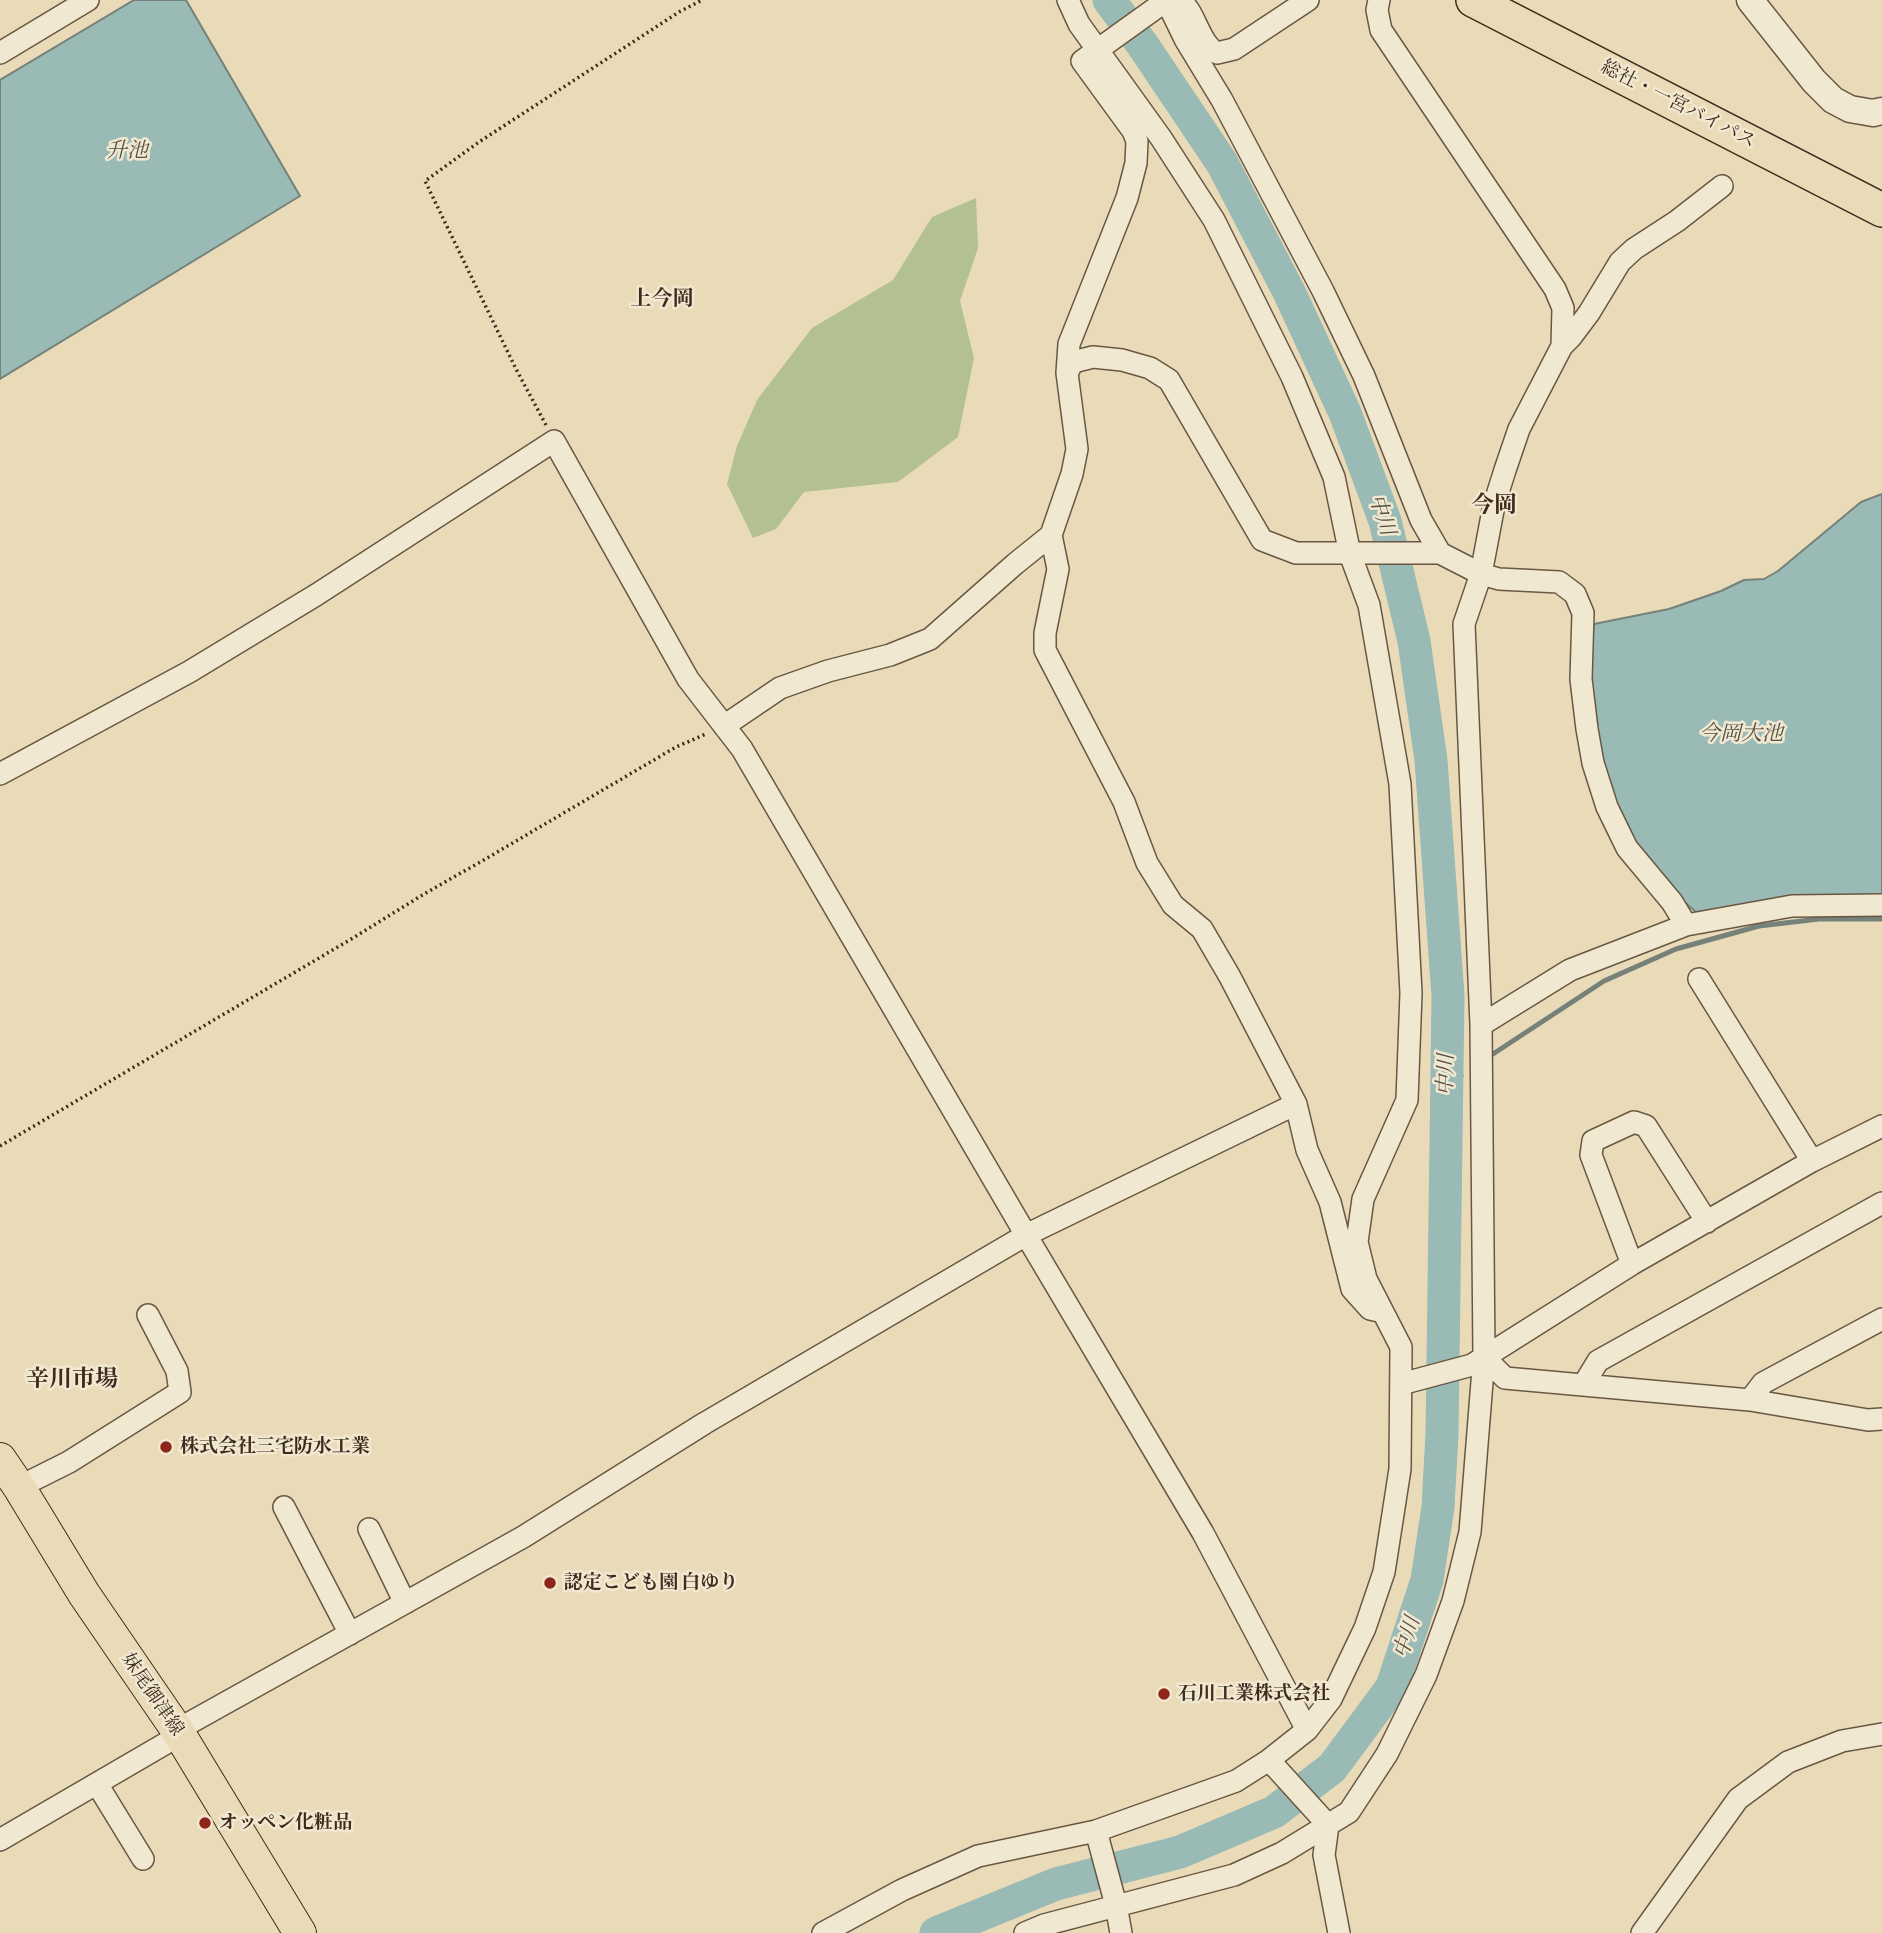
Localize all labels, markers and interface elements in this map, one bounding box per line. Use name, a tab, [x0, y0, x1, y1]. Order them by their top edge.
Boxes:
street label: 総社・一宮バイパス	[1597, 56, 1759, 154]
water label: 升池	[106, 139, 148, 165]
district label: 上今岡	[631, 287, 693, 313]
water label: 中川	[1363, 491, 1399, 539]
district label: 今岡	[1471, 492, 1517, 520]
water label: 今岡大池	[1699, 722, 1783, 748]
water label: 中川	[1434, 1054, 1460, 1096]
district label: 辛川市場	[26, 1366, 118, 1394]
place label: 株式会社三宅防水工業	[180, 1436, 370, 1458]
marker: 株式会社三宅防水工業	[158, 1439, 174, 1455]
place label: 認定こども園 白ゆり	[564, 1572, 738, 1594]
marker: 認定こども園 白ゆり	[542, 1575, 558, 1591]
water label: 中川	[1390, 1614, 1426, 1662]
street label: 妹尾御津線	[116, 1649, 188, 1741]
place label: 石川工業株式会社	[1178, 1683, 1330, 1705]
marker: 石川工業株式会社	[1156, 1686, 1172, 1702]
place label: オッペン化粧品	[219, 1812, 352, 1834]
marker: オッペン化粧品	[197, 1815, 213, 1831]

